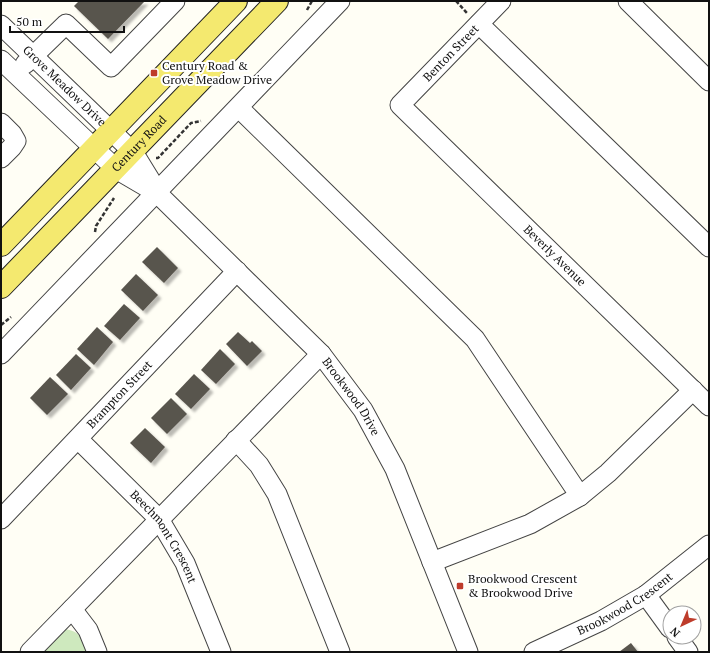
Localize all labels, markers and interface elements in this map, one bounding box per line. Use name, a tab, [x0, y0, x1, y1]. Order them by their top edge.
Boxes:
scale bar	[10, 8, 124, 34]
text: 50 m	[16, 14, 43, 29]
street label: Benton Street	[420, 21, 482, 84]
street label: Grove Meadow Drive	[20, 42, 110, 129]
place label: Century Road & Grove Meadow Drive	[162, 58, 272, 87]
marker: Century Road & Grove Meadow Drive	[149, 68, 159, 78]
street label: Century Road	[108, 112, 170, 175]
street label: Beverly Avenue	[521, 222, 590, 289]
street label: Brookwood Drive	[319, 354, 383, 438]
street label: Brampton Street	[83, 357, 155, 431]
street label: Beechmont Crescent	[127, 487, 201, 586]
street label: Brookwood Crescent	[574, 569, 676, 638]
place label: Brookwood Crescent & Brookwood Drive	[468, 571, 578, 600]
marker: Brookwood Crescent & Brookwood Drive	[455, 581, 465, 591]
north arrow	[662, 605, 702, 645]
text: N	[667, 624, 683, 640]

